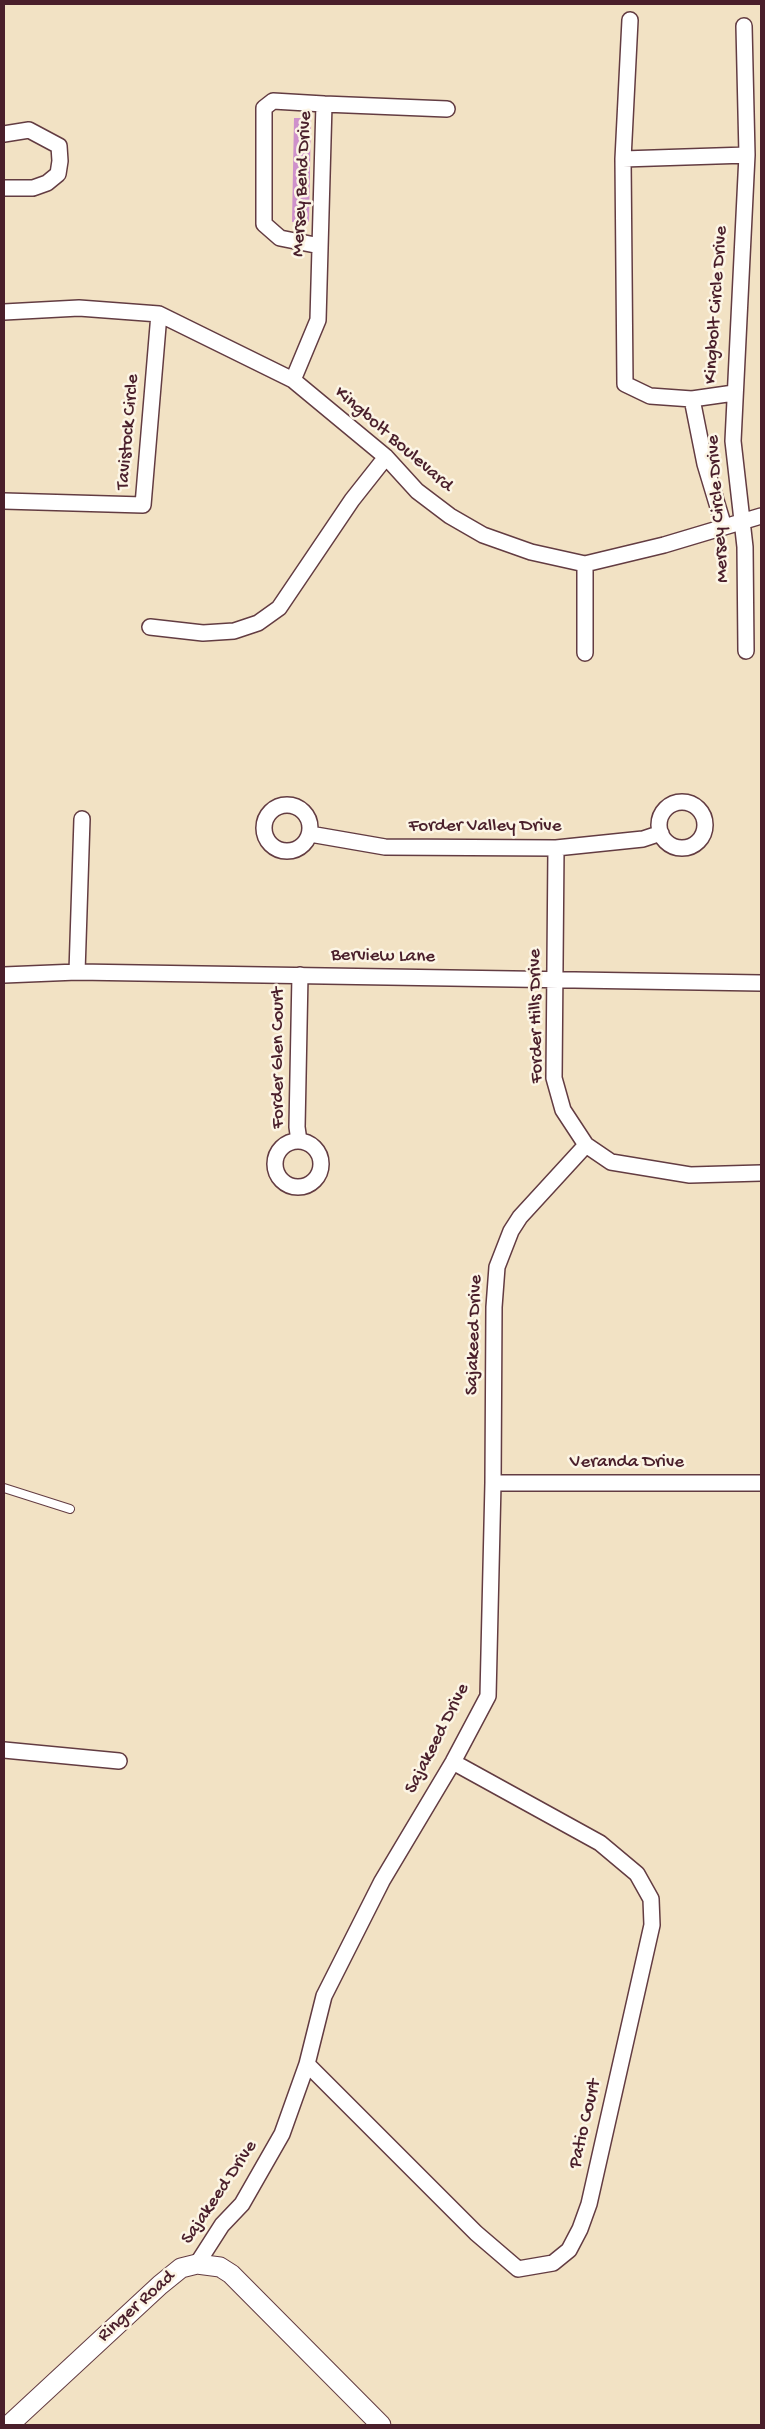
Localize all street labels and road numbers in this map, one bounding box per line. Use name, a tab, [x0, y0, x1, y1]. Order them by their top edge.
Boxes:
street label: Mersey Bend Drive	[288, 111, 318, 257]
street label: Kingbolt Circle Drive	[700, 225, 734, 385]
street label: Tavistock Circle	[113, 373, 145, 491]
street label: Kingbolt Boulevard	[329, 382, 457, 498]
street label: Mersey Circle Drive	[702, 434, 736, 584]
street label: Forder Valley Drive	[408, 816, 562, 838]
street label: Berview Lane	[331, 945, 435, 969]
street label: Forder Hills Drive	[524, 948, 550, 1084]
street label: Forder Glen Court	[268, 987, 290, 1129]
street label: Sajakeed Drive	[462, 1274, 488, 1396]
street label: Veranda Drive	[570, 1452, 684, 1474]
street label: Sajakeed Drive	[400, 1680, 476, 1798]
street label: Patio Court	[565, 2077, 607, 2171]
street label: Sajakeed Drive	[177, 2137, 263, 2249]
street label: Ringer Road	[94, 2266, 180, 2348]

